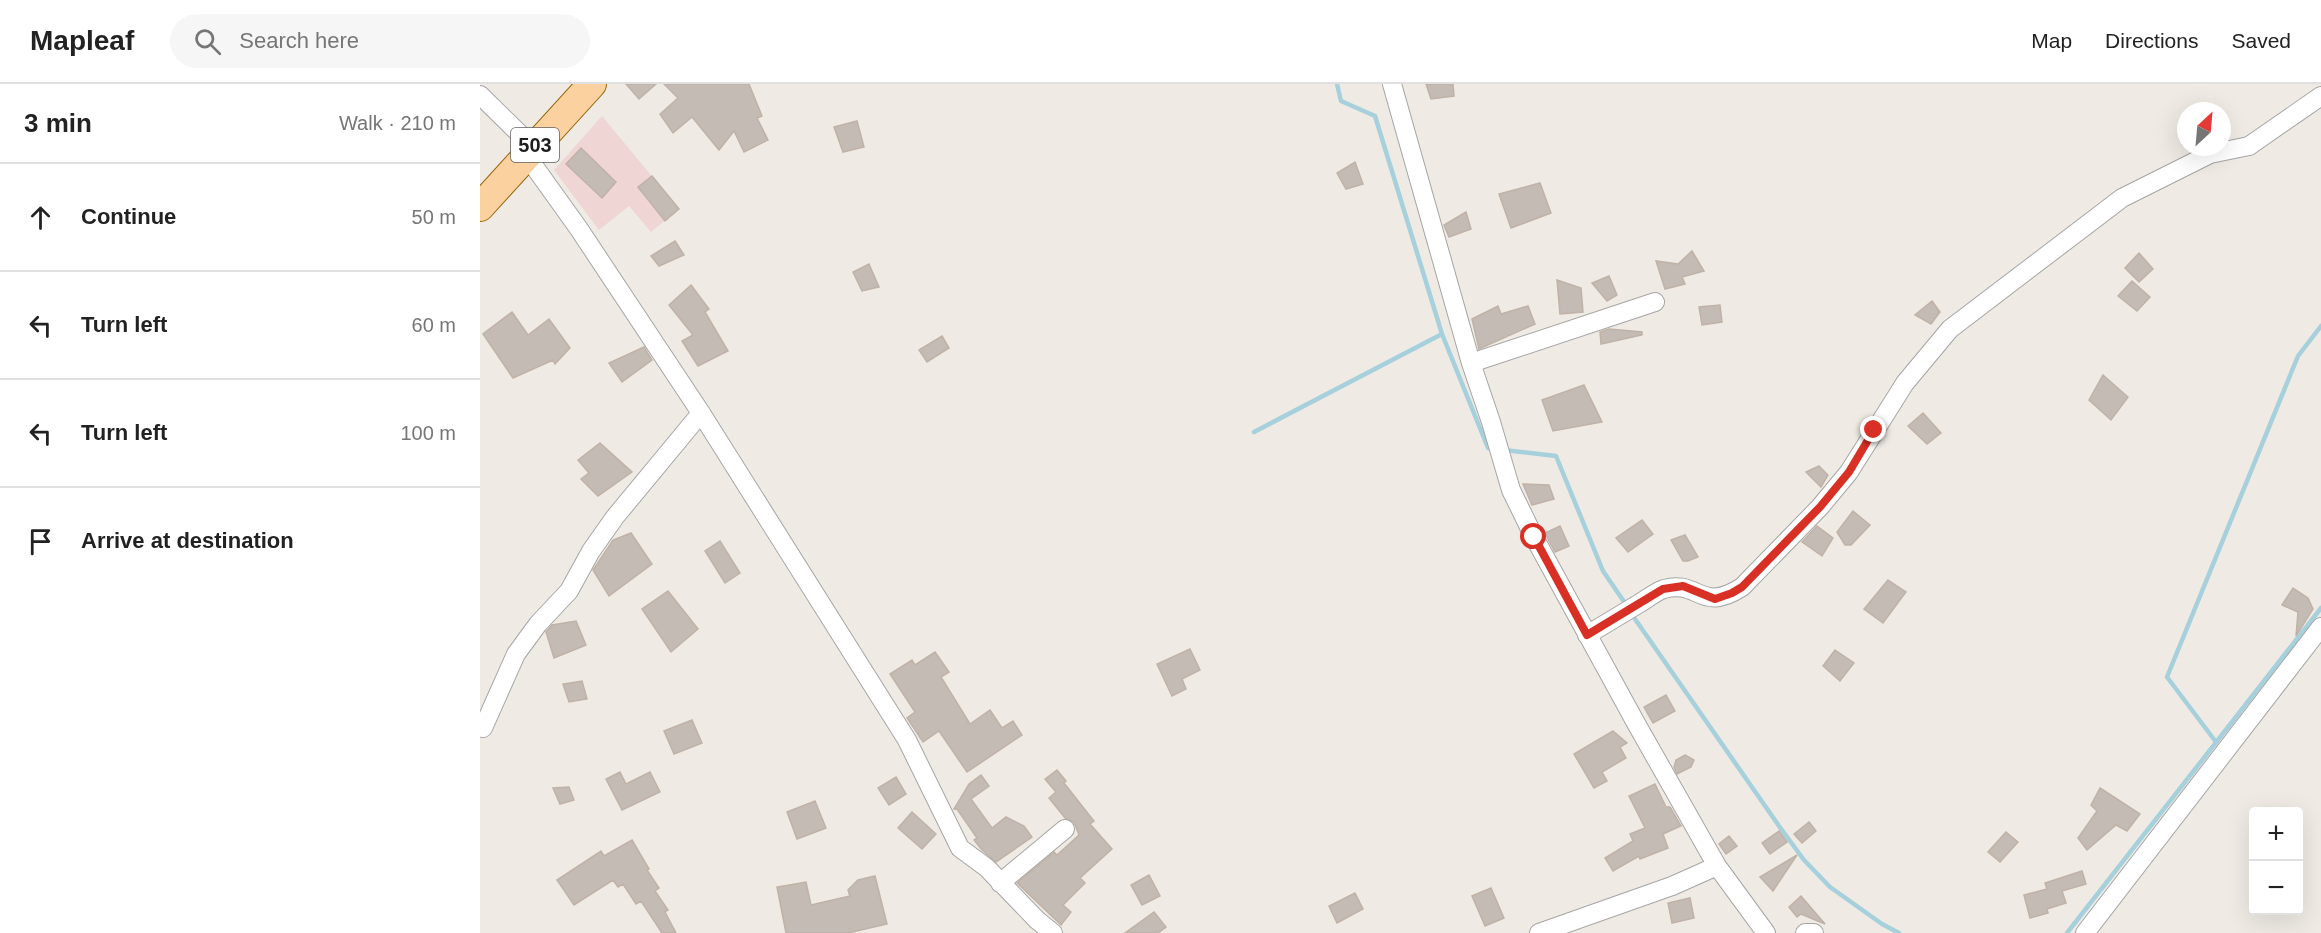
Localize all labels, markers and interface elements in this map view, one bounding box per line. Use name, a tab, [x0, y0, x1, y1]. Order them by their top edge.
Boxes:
search box	[170, 14, 590, 68]
text: Mapleaf	[30, 25, 134, 56]
icon: search	[191, 25, 224, 58]
text: Search here	[239, 28, 359, 53]
text: Map	[2031, 29, 2072, 52]
text: Directions	[2105, 29, 2198, 52]
text: Saved	[2231, 29, 2291, 52]
north arrow	[2177, 102, 2231, 156]
text: 3 min	[24, 108, 92, 138]
text: Walk · 210 m	[339, 112, 456, 134]
road number: 503	[511, 128, 559, 162]
icon: ahead	[24, 201, 57, 234]
text: Continue	[81, 204, 176, 229]
text: 50 m	[412, 206, 456, 228]
icon: left	[24, 309, 57, 342]
text: Turn left	[81, 312, 167, 337]
text: 60 m	[412, 314, 456, 336]
route end	[1860, 416, 1886, 442]
icon: left	[24, 417, 57, 450]
text: Turn left	[81, 420, 167, 445]
text: 100 m	[400, 422, 456, 444]
route start	[1520, 523, 1546, 549]
icon: arrive	[24, 525, 57, 558]
text: Arrive at destination	[81, 528, 294, 553]
map controls	[2249, 807, 2303, 915]
button: +	[2249, 807, 2303, 861]
button: −	[2249, 861, 2303, 915]

